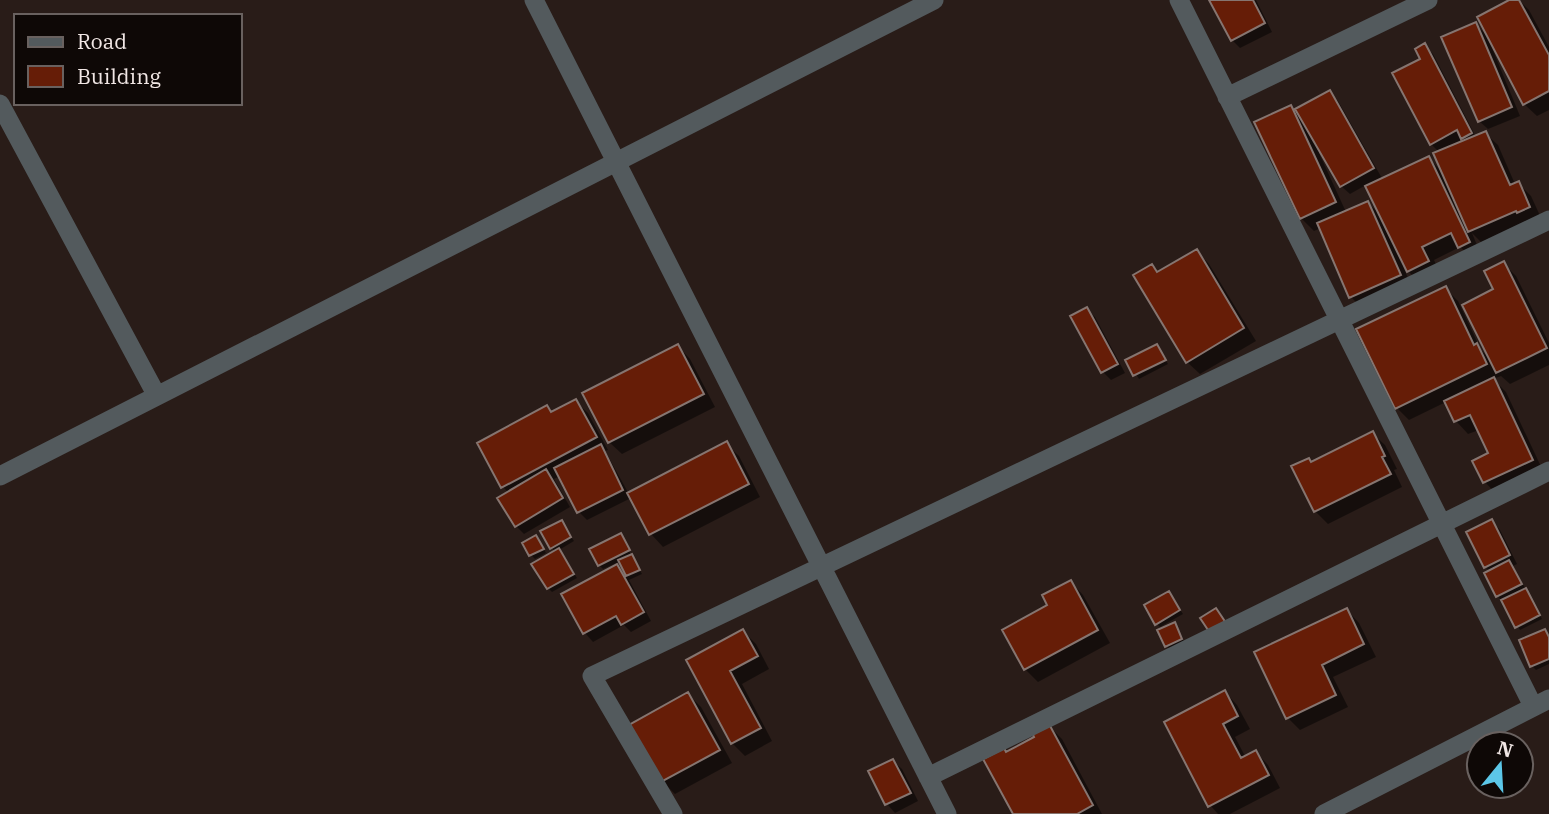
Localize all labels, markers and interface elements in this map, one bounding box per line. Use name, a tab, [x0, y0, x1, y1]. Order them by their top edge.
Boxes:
legend	[14, 14, 242, 105]
text: Road	[77, 27, 127, 55]
text: Building	[77, 62, 162, 90]
north arrow	[1465, 730, 1535, 800]
text: N	[1494, 735, 1516, 763]

